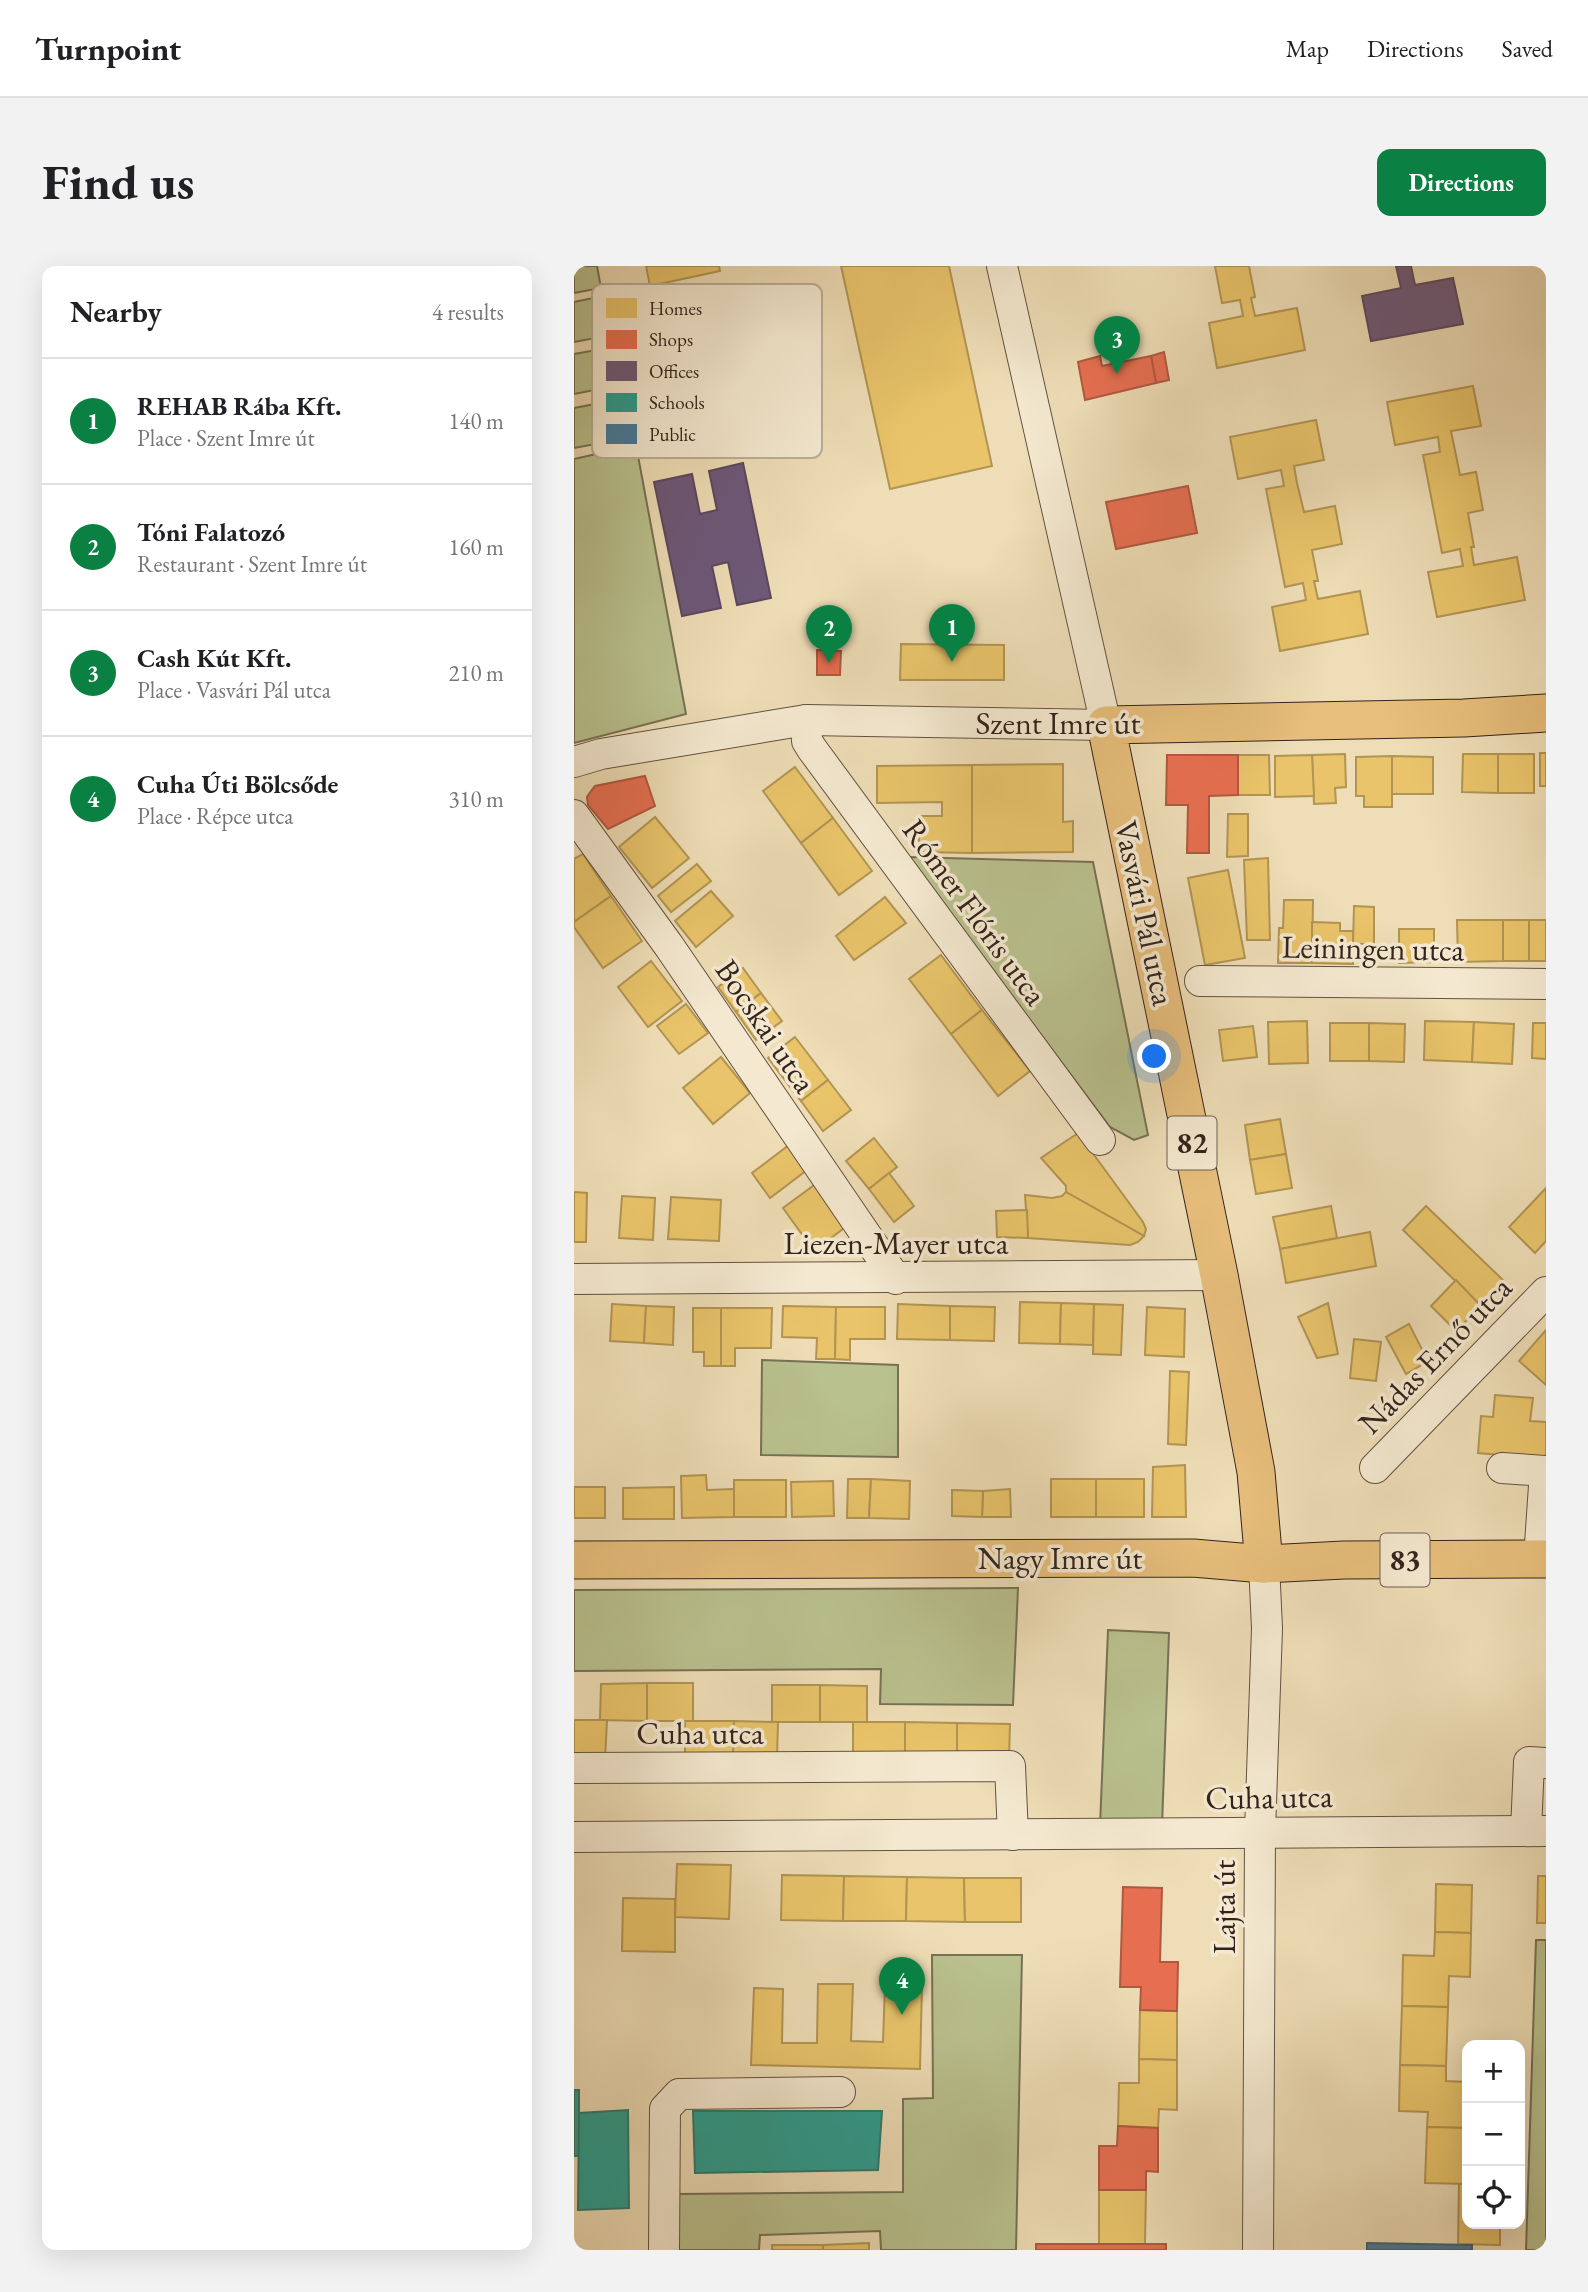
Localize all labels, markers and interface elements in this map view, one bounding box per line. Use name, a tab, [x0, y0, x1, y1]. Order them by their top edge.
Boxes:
text: Turnpoint	[35, 27, 181, 70]
text: Map	[1286, 33, 1329, 64]
text: Directions	[1367, 33, 1464, 64]
text: Saved	[1502, 33, 1553, 64]
button: Directions	[1377, 149, 1546, 216]
text: Find us	[42, 150, 194, 214]
legend	[592, 284, 822, 458]
text: Nearby	[70, 292, 162, 331]
text: Homes	[649, 296, 702, 321]
text: 4 results	[432, 297, 504, 327]
pin: 3	[1094, 316, 1140, 374]
text: Shops	[649, 327, 693, 352]
text: Offices	[649, 359, 699, 384]
text: REHAB Rába Kft.	[137, 389, 341, 423]
text: Schools	[649, 390, 705, 415]
text: 1	[87, 406, 99, 436]
text: 140 m	[448, 406, 504, 436]
text: Public	[649, 422, 696, 447]
text: Place · Szent Imre út	[137, 423, 315, 453]
text: Tóni Falatozó	[137, 515, 285, 549]
text: 2	[87, 532, 99, 562]
text: 160 m	[448, 532, 504, 562]
text: Restaurant · Szent Imre út	[137, 549, 367, 579]
pin: 1	[929, 604, 975, 662]
pin: 2	[806, 605, 852, 663]
text: Cash Kút Kft.	[137, 641, 291, 675]
text: 3	[87, 658, 99, 688]
text: 210 m	[448, 658, 504, 688]
text: Place · Vasvári Pál utca	[137, 675, 331, 705]
street label: Szent Imre út	[975, 702, 1141, 744]
text: Cuha Úti Bölcsőde	[137, 767, 338, 801]
text: 4	[87, 784, 99, 814]
text: 310 m	[448, 784, 504, 814]
text: Place · Répce utca	[137, 801, 293, 831]
street label: Rómer Flóris utca	[893, 810, 1057, 1014]
street label: Vasvári Pál utca	[1105, 817, 1185, 1009]
street label: Leiningen utca	[1281, 925, 1465, 971]
street label: Bocskai utca	[706, 951, 826, 1101]
your location	[1137, 1039, 1171, 1073]
road number: 82	[1168, 1116, 1216, 1170]
street label: Liezen-Mayer utca	[784, 1222, 1009, 1264]
street label: Nádas Ernő utca	[1349, 1267, 1521, 1443]
road number: 83	[1380, 1534, 1430, 1586]
street label: Nagy Imre út	[978, 1537, 1142, 1579]
street label: Cuha utca	[636, 1712, 764, 1754]
street label: Cuha utca	[1205, 1775, 1333, 1819]
street label: Lajta út	[1203, 1860, 1245, 1954]
pin: 4	[879, 1957, 925, 2015]
map controls	[1462, 2040, 1525, 2229]
button: +	[1462, 2040, 1525, 2103]
button: −	[1462, 2103, 1525, 2166]
button: locate	[1462, 2166, 1525, 2229]

